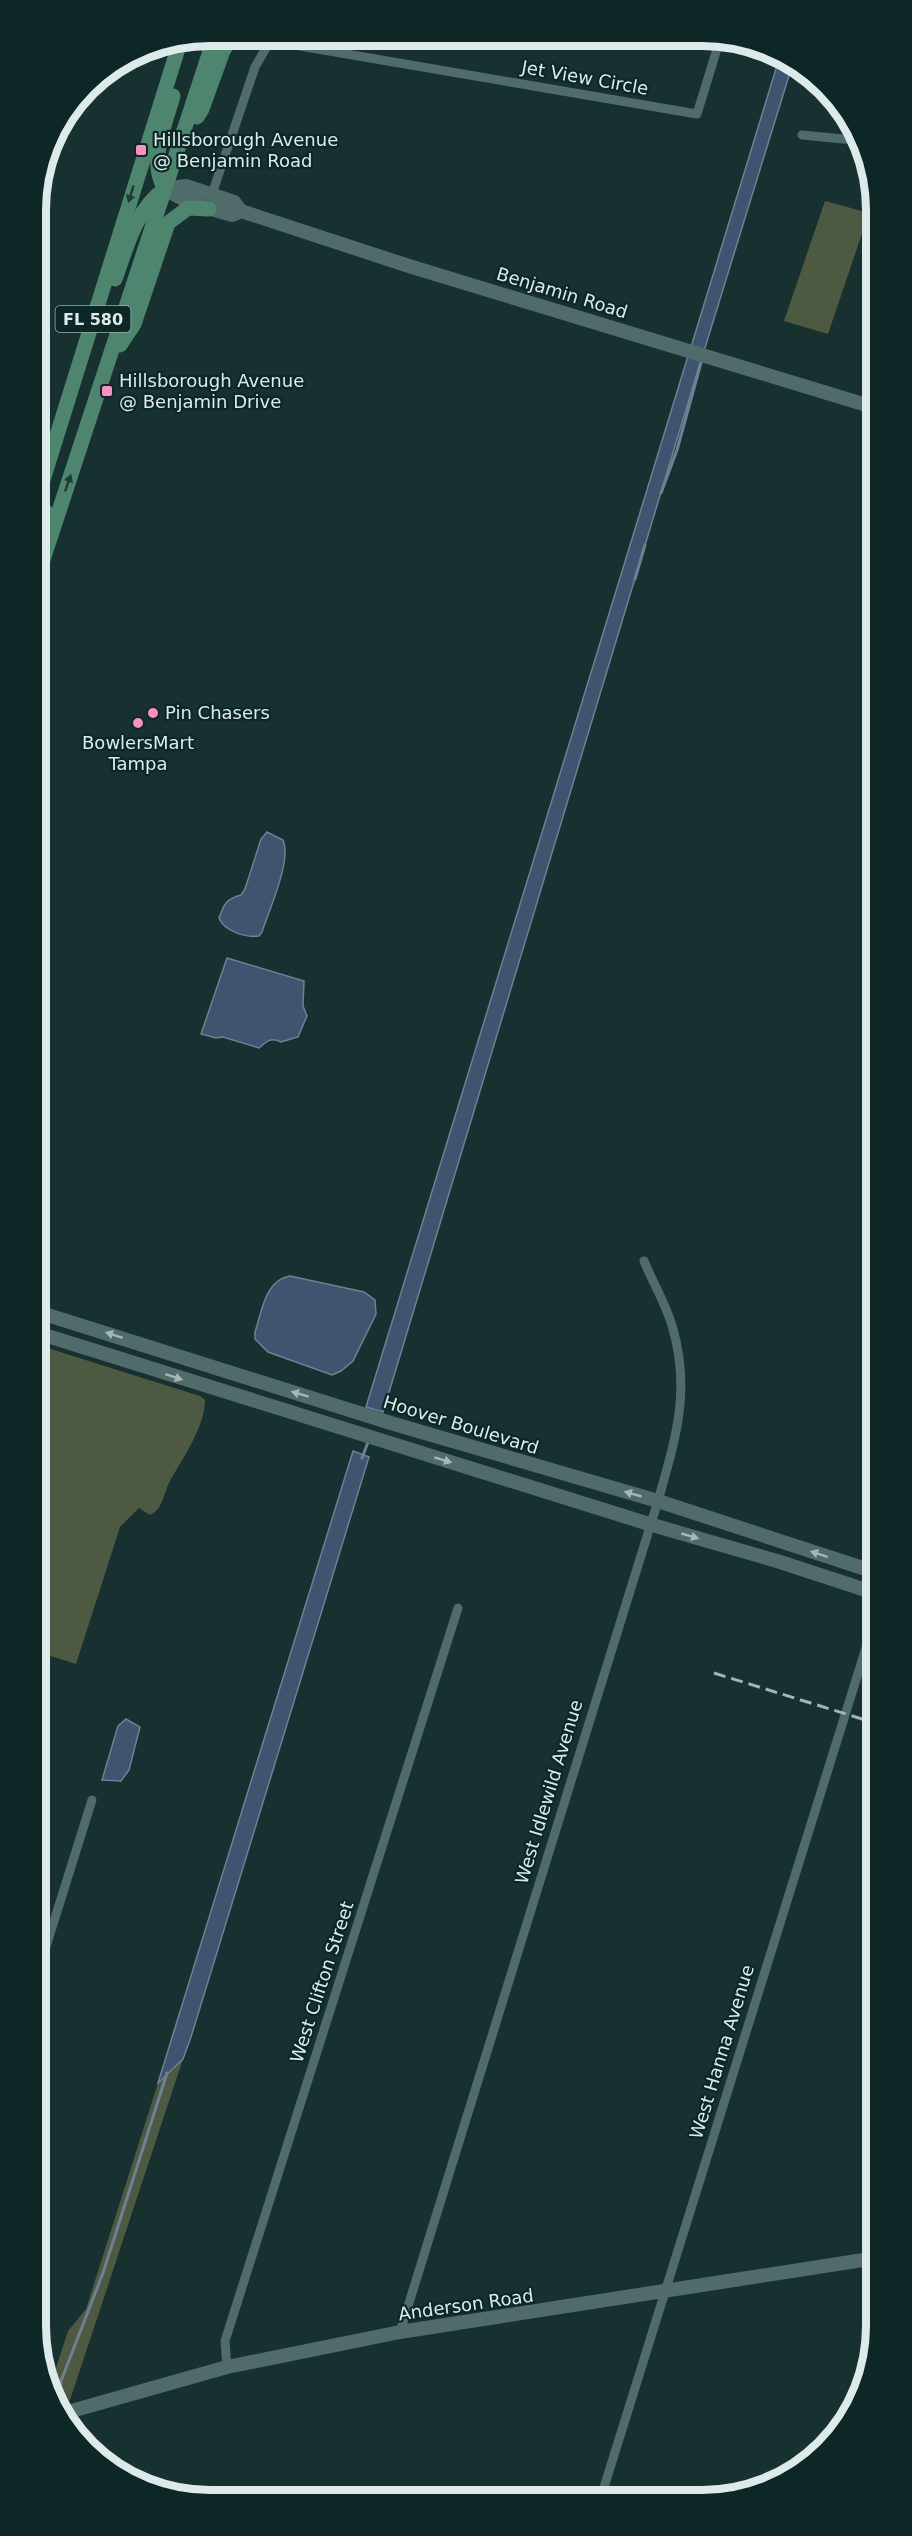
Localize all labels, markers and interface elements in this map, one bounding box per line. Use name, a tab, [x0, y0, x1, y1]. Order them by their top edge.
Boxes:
street label: Jet View Circle	[519, 56, 650, 99]
place label: Hillsborough Avenue @ Benjamin Road	[153, 129, 338, 171]
marker: Hillsborough Avenue @ Benjamin Road	[134, 143, 148, 157]
one-way arrow	[126, 185, 136, 203]
street label: Benjamin Road	[494, 263, 630, 322]
road number: FL 580	[56, 306, 130, 332]
place label: Hillsborough Avenue @ Benjamin Drive	[119, 370, 304, 412]
marker: Hillsborough Avenue @ Benjamin Drive	[100, 384, 114, 398]
one-way arrow	[64, 474, 74, 492]
place label: Pin Chasers	[165, 702, 270, 723]
marker: Pin Chasers	[146, 706, 160, 720]
marker: BowlersMart Tampa	[131, 716, 145, 730]
place label: BowlersMart Tampa	[82, 732, 194, 774]
one-way arrow	[105, 1330, 123, 1339]
one-way arrow	[165, 1372, 183, 1382]
one-way arrow	[291, 1389, 309, 1398]
street label: Hoover Boulevard	[381, 1391, 541, 1458]
one-way arrow	[434, 1456, 452, 1465]
one-way arrow	[624, 1489, 642, 1498]
one-way arrow	[681, 1531, 699, 1541]
one-way arrow	[810, 1549, 828, 1558]
street label: West Idlewild Avenue	[510, 1697, 587, 1887]
street label: West Clifton Street	[286, 1898, 358, 2065]
street label: West Hanna Avenue	[685, 1962, 758, 2141]
street label: Anderson Road	[397, 2285, 535, 2324]

